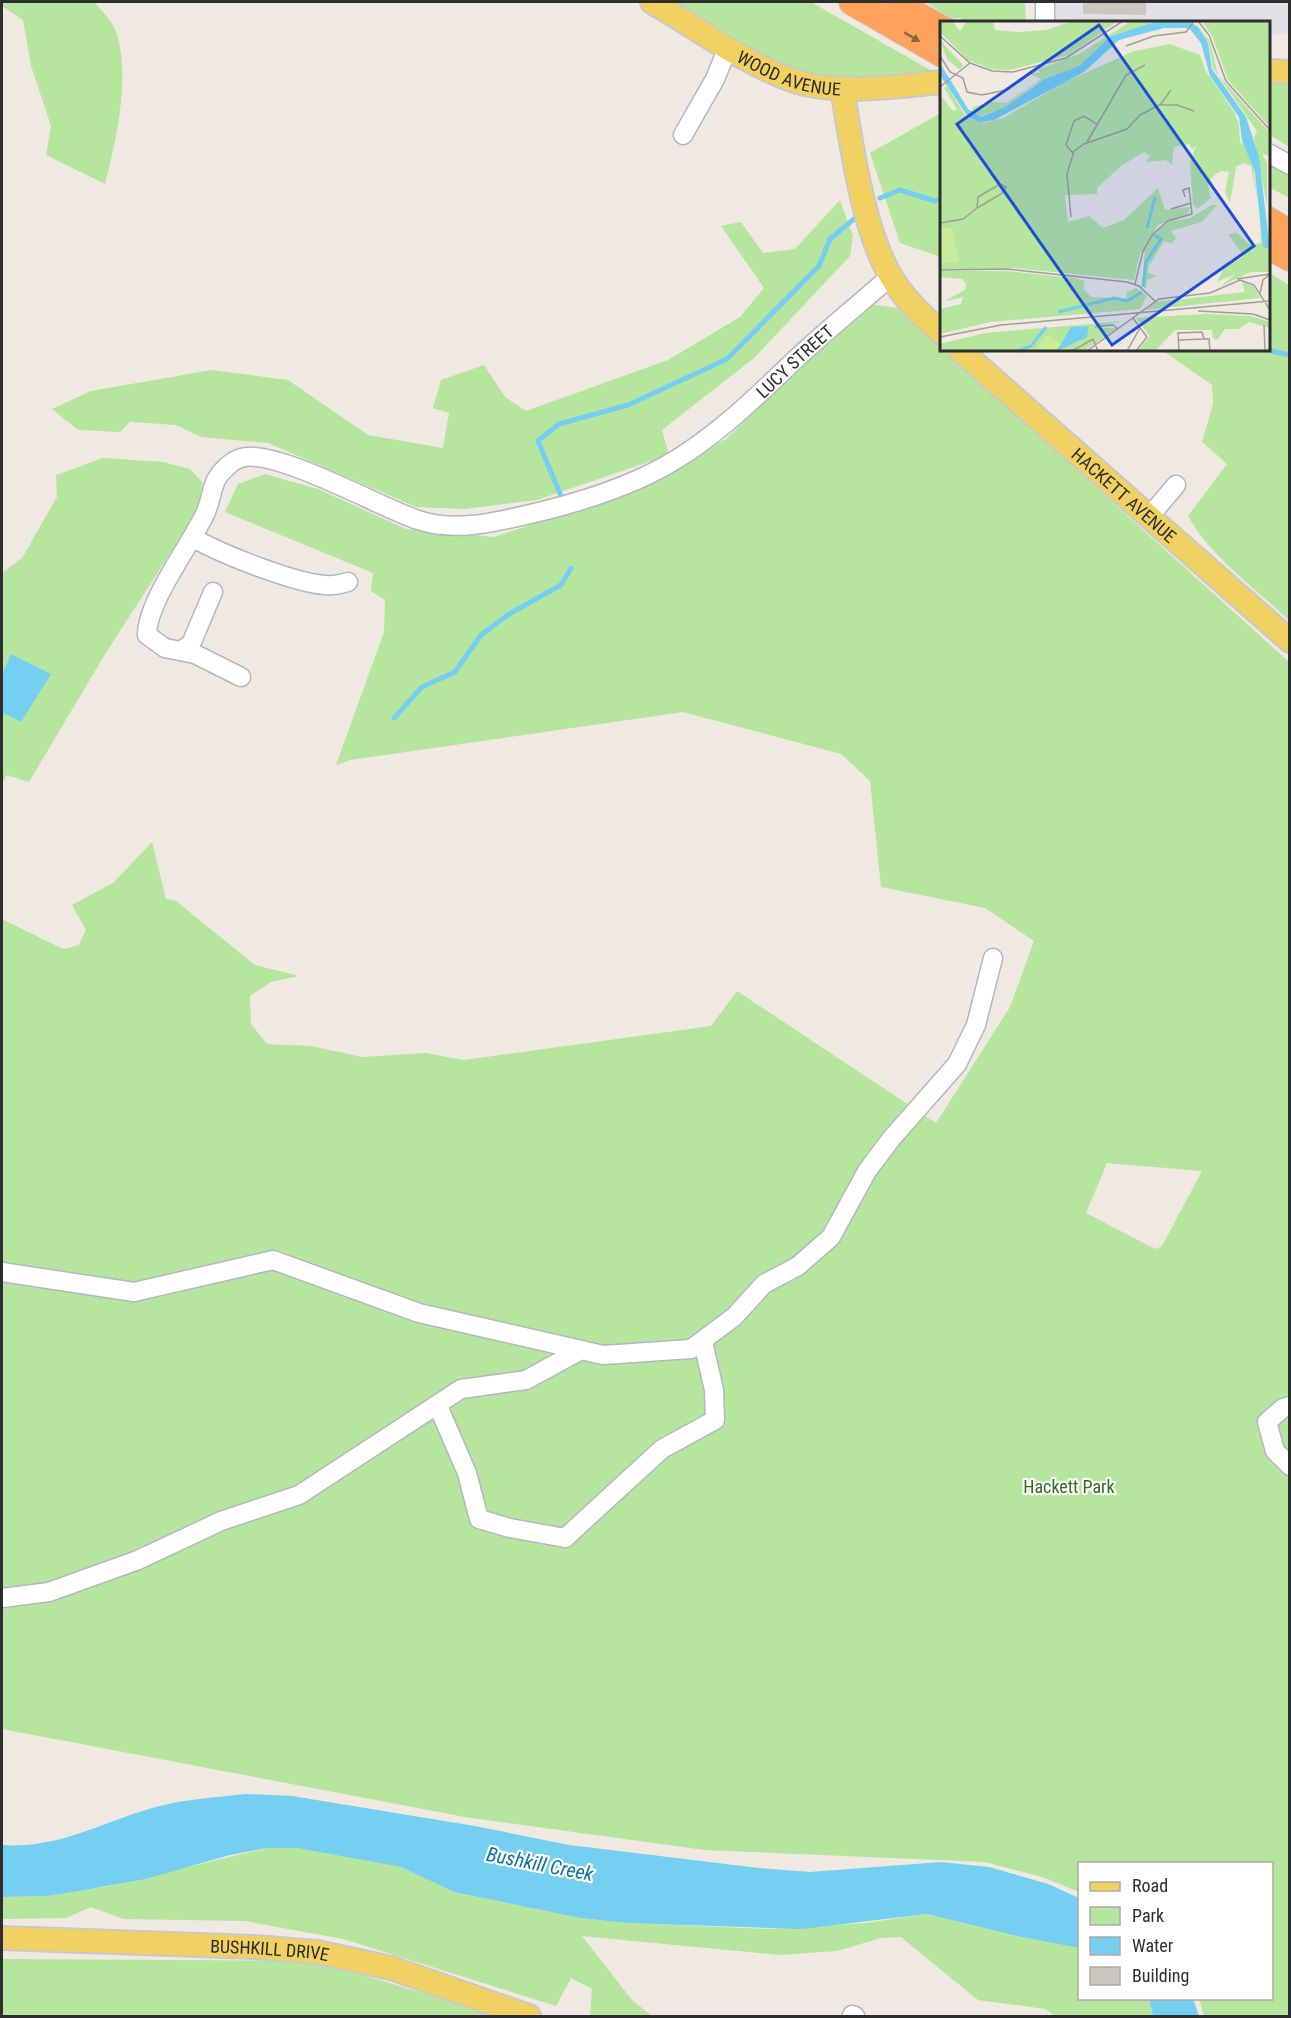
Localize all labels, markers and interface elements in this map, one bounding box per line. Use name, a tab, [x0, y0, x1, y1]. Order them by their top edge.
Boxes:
inset map	[940, 21, 1270, 351]
one-way arrow	[904, 32, 921, 42]
street label: WOOD AVENUE	[734, 46, 842, 99]
street label: LUCY STREET	[752, 320, 837, 402]
street label: HACKETT AVENUE	[1068, 443, 1181, 547]
park label: Hackett Park	[1023, 1476, 1115, 1497]
water label: Bushkill Creek	[484, 1842, 597, 1886]
legend	[1078, 1862, 1273, 2000]
text: Road	[1132, 1875, 1168, 1896]
text: Park	[1132, 1905, 1164, 1926]
street label: BUSHKILL DRIVE	[210, 1935, 331, 1965]
text: Water	[1132, 1935, 1174, 1956]
text: Building	[1132, 1965, 1189, 1986]

